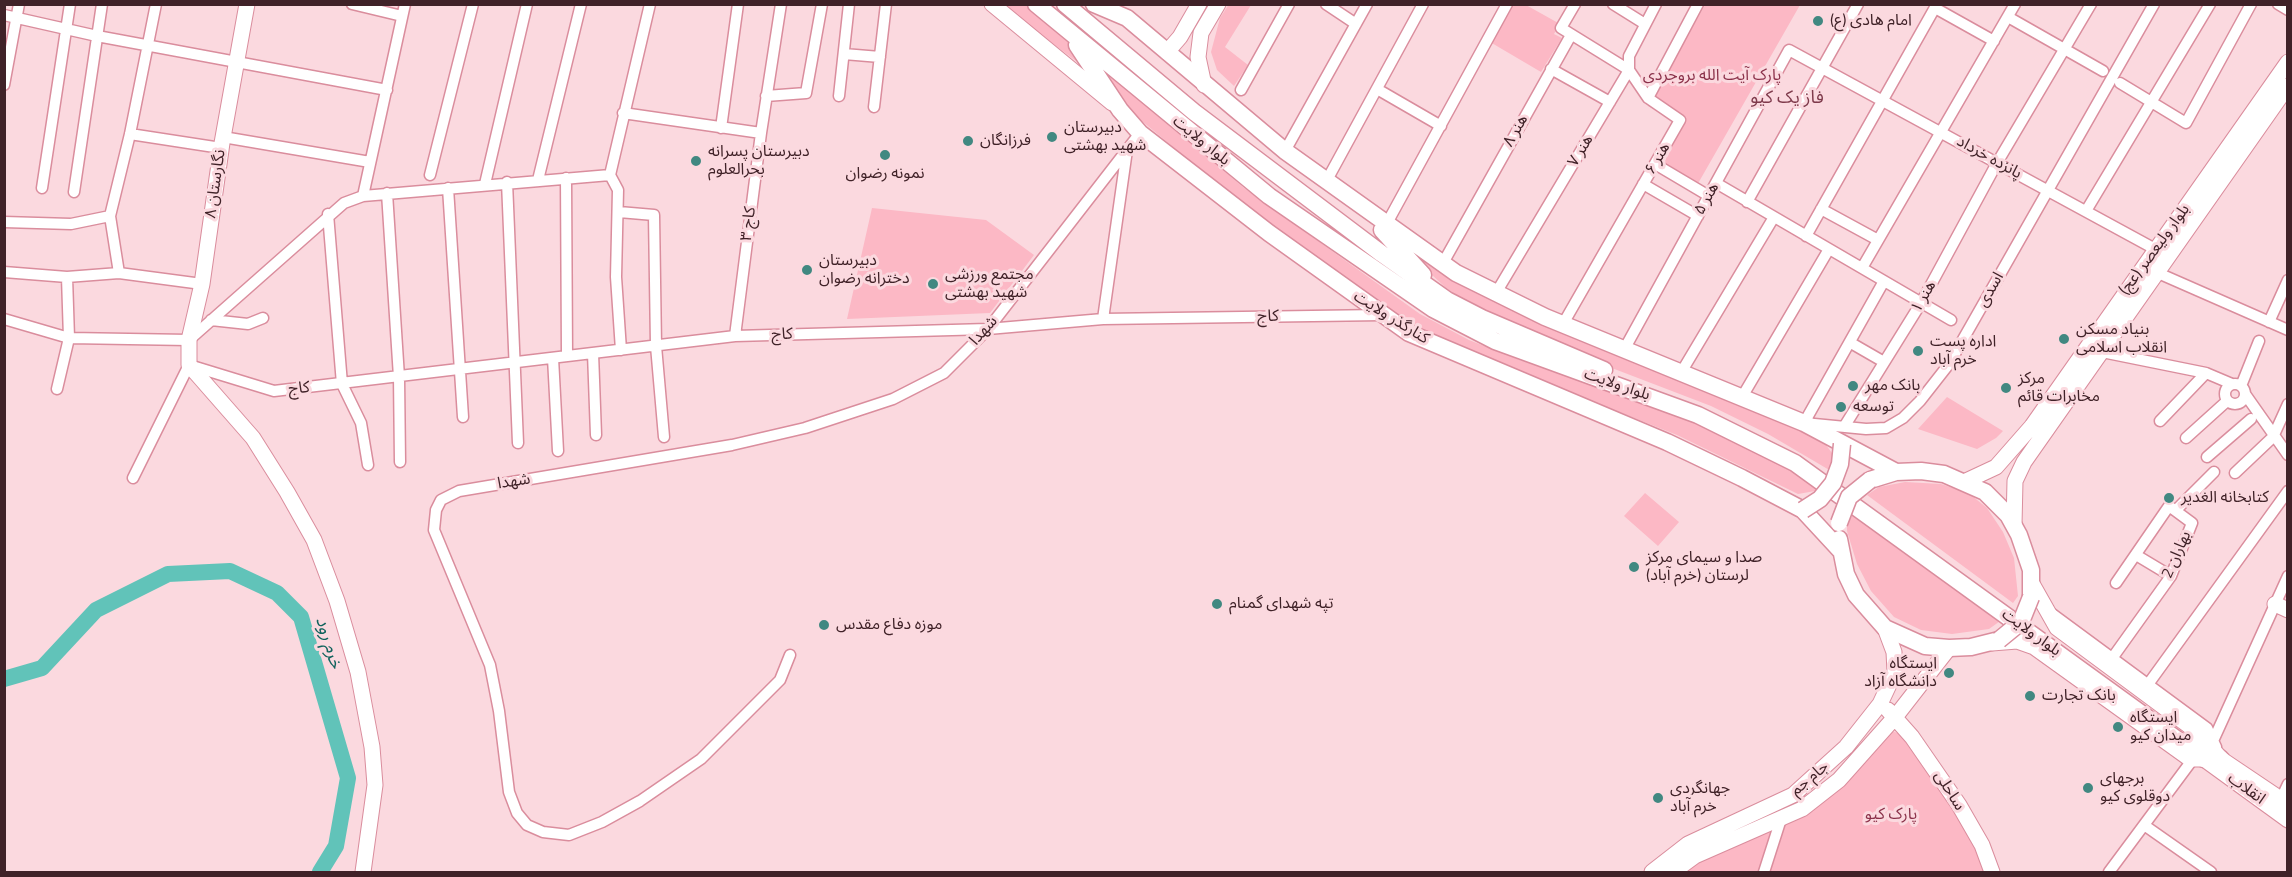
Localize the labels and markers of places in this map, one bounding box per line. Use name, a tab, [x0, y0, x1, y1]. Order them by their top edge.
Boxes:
place label: امام هادی (ع)	[1830, 11, 1912, 31]
marker: امام هادی (ع)	[1811, 14, 1825, 28]
place label: دبیرستان شهید بهشتی	[1064, 118, 1146, 156]
marker: دبیرستان شهید بهشتی	[1045, 130, 1059, 144]
place label: فرزانگان	[980, 131, 1031, 151]
marker: فرزانگان	[961, 134, 975, 148]
place label: دبیرستان پسرانه بحرالعلوم	[708, 142, 810, 180]
marker: نمونه رضوان	[878, 148, 892, 162]
marker: دبیرستان پسرانه بحرالعلوم	[689, 154, 703, 168]
place label: نمونه رضوان	[846, 164, 924, 184]
place label: دبیرستان دخترانه رضوان	[819, 251, 910, 289]
marker: دبیرستان دخترانه رضوان	[800, 263, 814, 277]
place label: مجتمع ورزشی شهید بهشتی	[945, 265, 1034, 303]
marker: مجتمع ورزشی شهید بهشتی	[926, 277, 940, 291]
place label: بنیاد مسکن انقلاب اسلامی	[2076, 320, 2167, 358]
place label: اداره پست خرم آباد	[1930, 332, 1996, 370]
marker: بنیاد مسکن انقلاب اسلامی	[2057, 332, 2071, 346]
marker: اداره پست خرم آباد	[1911, 344, 1925, 358]
place label: مرکز مخابرات قائم	[2018, 369, 2100, 407]
place label: بانک مهر	[1865, 376, 1920, 396]
marker: بانک مهر	[1846, 379, 1860, 393]
marker: مرکز مخابرات قائم	[1999, 381, 2013, 395]
place label: توسعه	[1853, 397, 1894, 417]
marker: توسعه	[1834, 400, 1848, 414]
place label: کتابخانه الغدیر	[2181, 488, 2269, 508]
marker: کتابخانه الغدیر	[2162, 491, 2176, 505]
place label: صدا و سیمای مرکز لرستان (خرم آباد)	[1646, 548, 1762, 586]
marker: صدا و سیمای مرکز لرستان (خرم آباد)	[1627, 560, 1641, 574]
place label: تپه شهدای گمنام	[1229, 594, 1333, 614]
marker: تپه شهدای گمنام	[1210, 597, 1224, 611]
place label: موزه دفاع مقدس	[836, 615, 942, 635]
marker: موزه دفاع مقدس	[817, 618, 831, 632]
place label: ایستگاه دانشگاه آزاد	[1864, 654, 1937, 692]
marker: ایستگاه دانشگاه آزاد	[1942, 666, 1956, 680]
place label: بانک تجارت	[2042, 686, 2116, 706]
marker: بانک تجارت	[2023, 689, 2037, 703]
place label: ایستگاه میدان کیو	[2130, 708, 2191, 746]
marker: ایستگاه میدان کیو	[2111, 720, 2125, 734]
place label: برجهای دوقلوی کیو	[2100, 769, 2170, 807]
place label: جهانگردى خرم آباد	[1670, 779, 1730, 817]
marker: برجهای دوقلوی کیو	[2081, 781, 2095, 795]
marker: جهانگردى خرم آباد	[1651, 791, 1665, 805]

